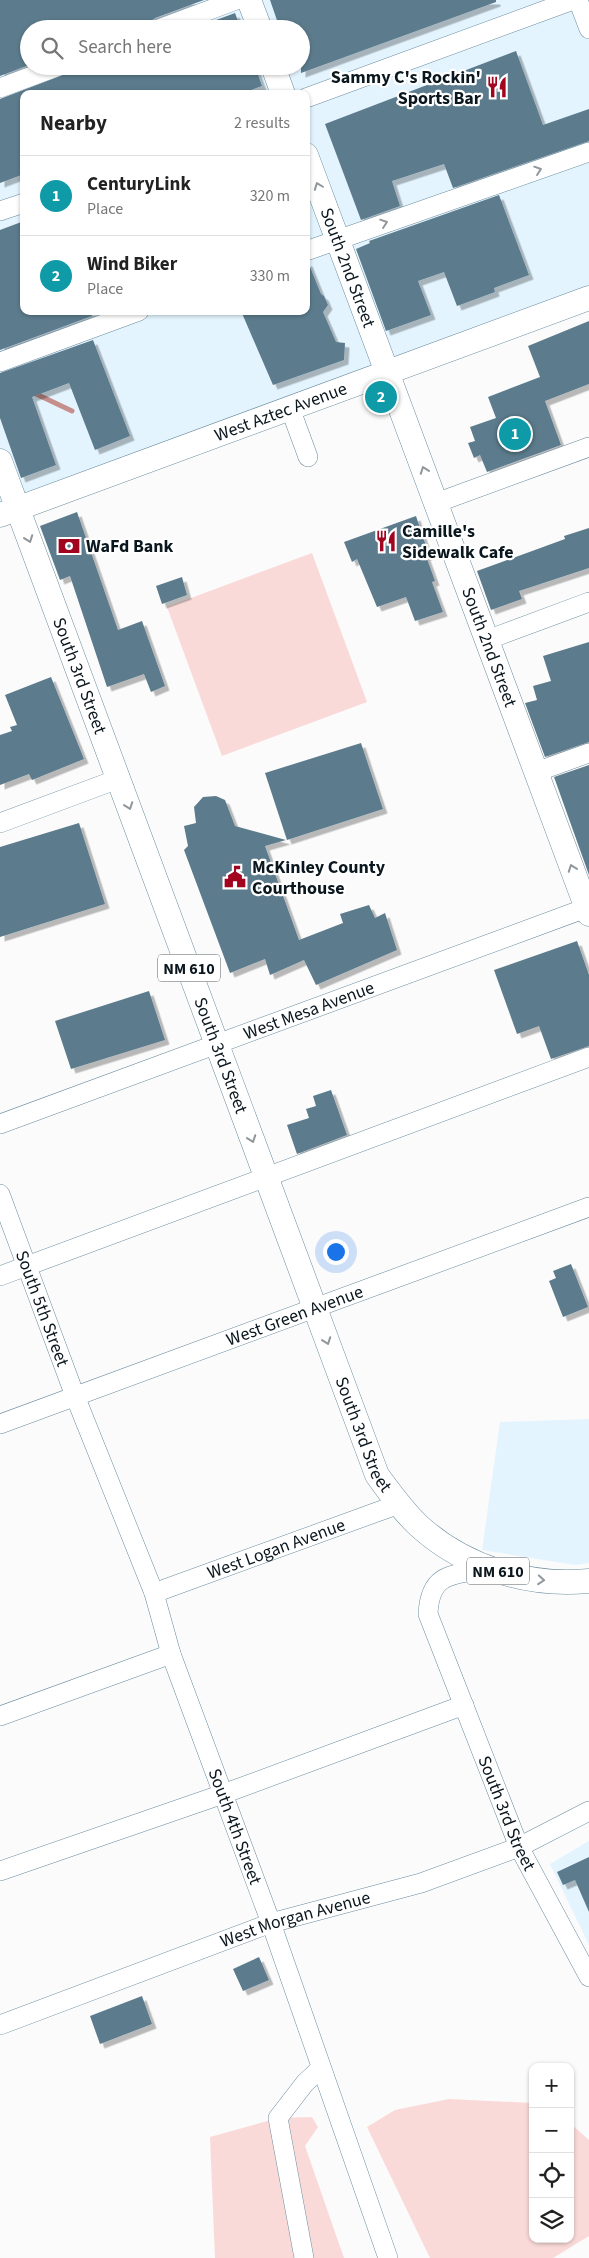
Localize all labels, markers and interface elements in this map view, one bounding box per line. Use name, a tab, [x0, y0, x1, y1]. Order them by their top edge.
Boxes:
search box	[20, 20, 310, 75]
icon: search	[38, 34, 66, 62]
text: Search here	[78, 34, 172, 61]
place label: Sammy C's Rockin' Sports Bar	[331, 65, 482, 111]
restaurant icon: Sammy C's Rockin' Sports Bar	[484, 74, 510, 100]
text: Nearby	[40, 108, 107, 138]
text: 2 results	[234, 112, 290, 134]
one-way arrow	[533, 165, 541, 175]
text: CenturyLink	[87, 171, 191, 198]
one-way arrow	[314, 183, 324, 191]
text: 1	[52, 185, 60, 207]
text: 320 m	[250, 185, 290, 207]
text: Place	[87, 198, 123, 220]
street label: South 2nd Street	[314, 204, 381, 331]
one-way arrow	[379, 219, 388, 229]
text: Wind Biker	[87, 251, 177, 278]
text: 2	[52, 265, 60, 287]
text: 330 m	[250, 265, 290, 287]
text: Place	[87, 278, 123, 300]
street label: West Aztec Avenue	[211, 376, 351, 448]
pin: 2	[365, 378, 397, 416]
pin: 1	[499, 415, 531, 453]
one-way arrow	[420, 466, 430, 475]
place label: Camille's Sidewalk Cafe	[402, 519, 514, 565]
restaurant icon: Camille's Sidewalk Cafe	[373, 528, 399, 554]
bank icon: WaFd Bank	[56, 533, 82, 559]
one-way arrow	[23, 534, 33, 543]
place label: WaFd Bank	[86, 534, 174, 559]
street label: South 2nd Street	[455, 584, 523, 711]
street label: South 3rd Street	[46, 614, 112, 738]
one-way arrow	[123, 802, 133, 810]
place label: McKinley County Courthouse	[252, 855, 386, 901]
public building icon: McKinley County Courthouse	[222, 864, 248, 890]
one-way arrow	[568, 864, 578, 873]
road number: NM 610	[158, 954, 220, 981]
street label: West Mesa Avenue	[240, 975, 378, 1046]
street label: South 3rd Street	[187, 994, 254, 1117]
one-way arrow	[246, 1134, 256, 1143]
your location	[323, 1239, 349, 1265]
street label: South 5th Street	[9, 1247, 75, 1370]
street label: West Green Avenue	[223, 1279, 367, 1353]
one-way arrow	[321, 1336, 331, 1344]
street label: South 3rd Street	[329, 1373, 398, 1498]
street label: West Logan Avenue	[204, 1513, 349, 1586]
road number: NM 610	[467, 1558, 529, 1584]
one-way arrow	[537, 1574, 545, 1585]
street label: South 3rd Street	[472, 1752, 542, 1876]
street label: South 4th Street	[202, 1765, 268, 1888]
street label: West Morgan Avenue	[217, 1885, 373, 1954]
map controls	[529, 2063, 574, 2243]
button: +	[529, 2063, 574, 2108]
button: −	[529, 2108, 574, 2153]
button: locate	[529, 2153, 574, 2198]
button: layers	[529, 2198, 574, 2243]

